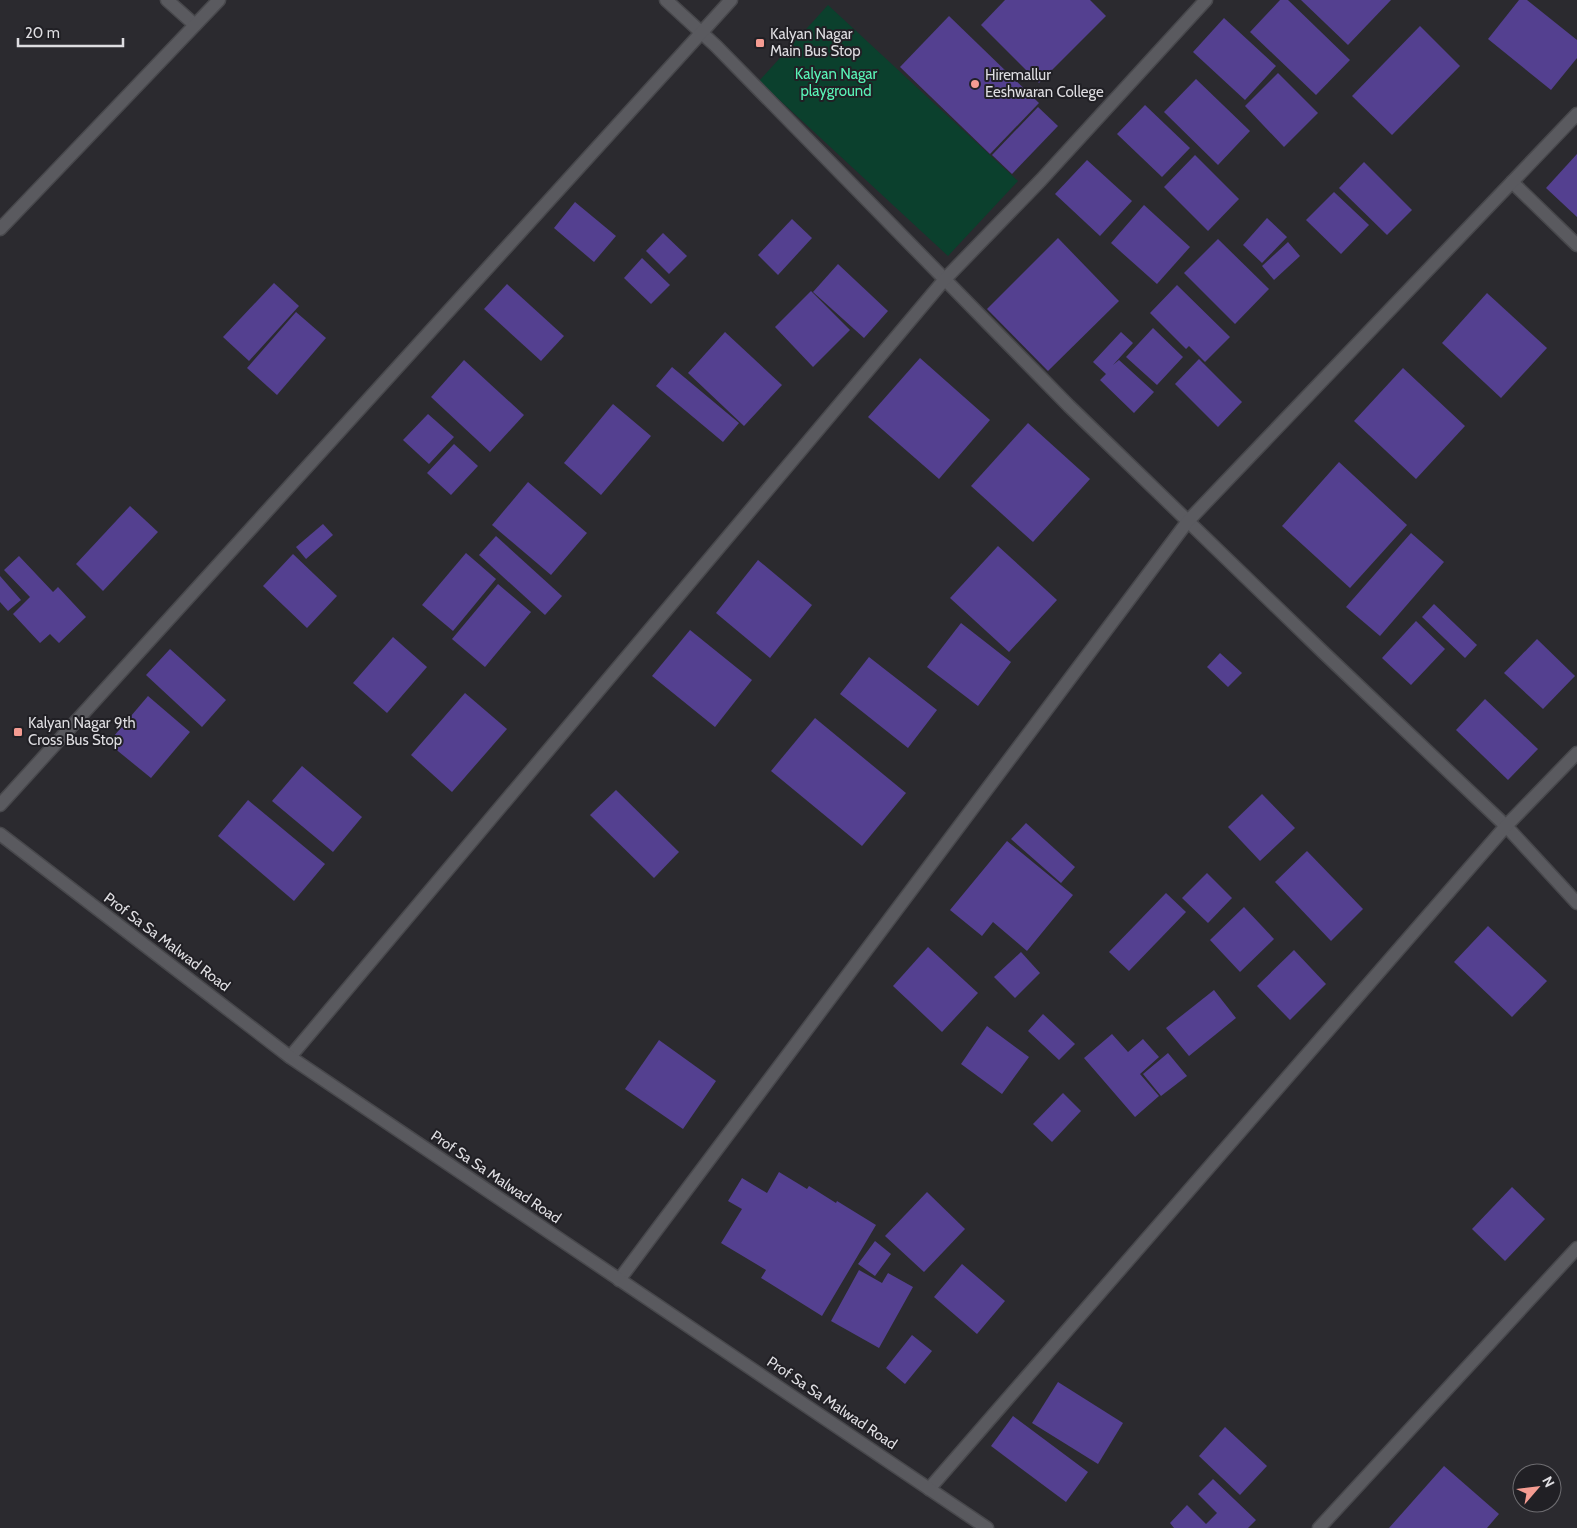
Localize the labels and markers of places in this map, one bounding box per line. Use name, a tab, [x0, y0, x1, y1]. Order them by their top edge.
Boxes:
place label: Kalyan Nagar Main Bus Stop	[770, 25, 861, 60]
marker: Kalyan Nagar Main Bus Stop	[754, 37, 766, 49]
place label: Hiremallur Eeshwaran College	[985, 66, 1104, 101]
marker: Hiremallur Eeshwaran College	[969, 78, 981, 90]
place label: Kalyan Nagar 9th Cross Bus Stop	[28, 714, 136, 749]
marker: Kalyan Nagar 9th Cross Bus Stop	[12, 726, 24, 738]

